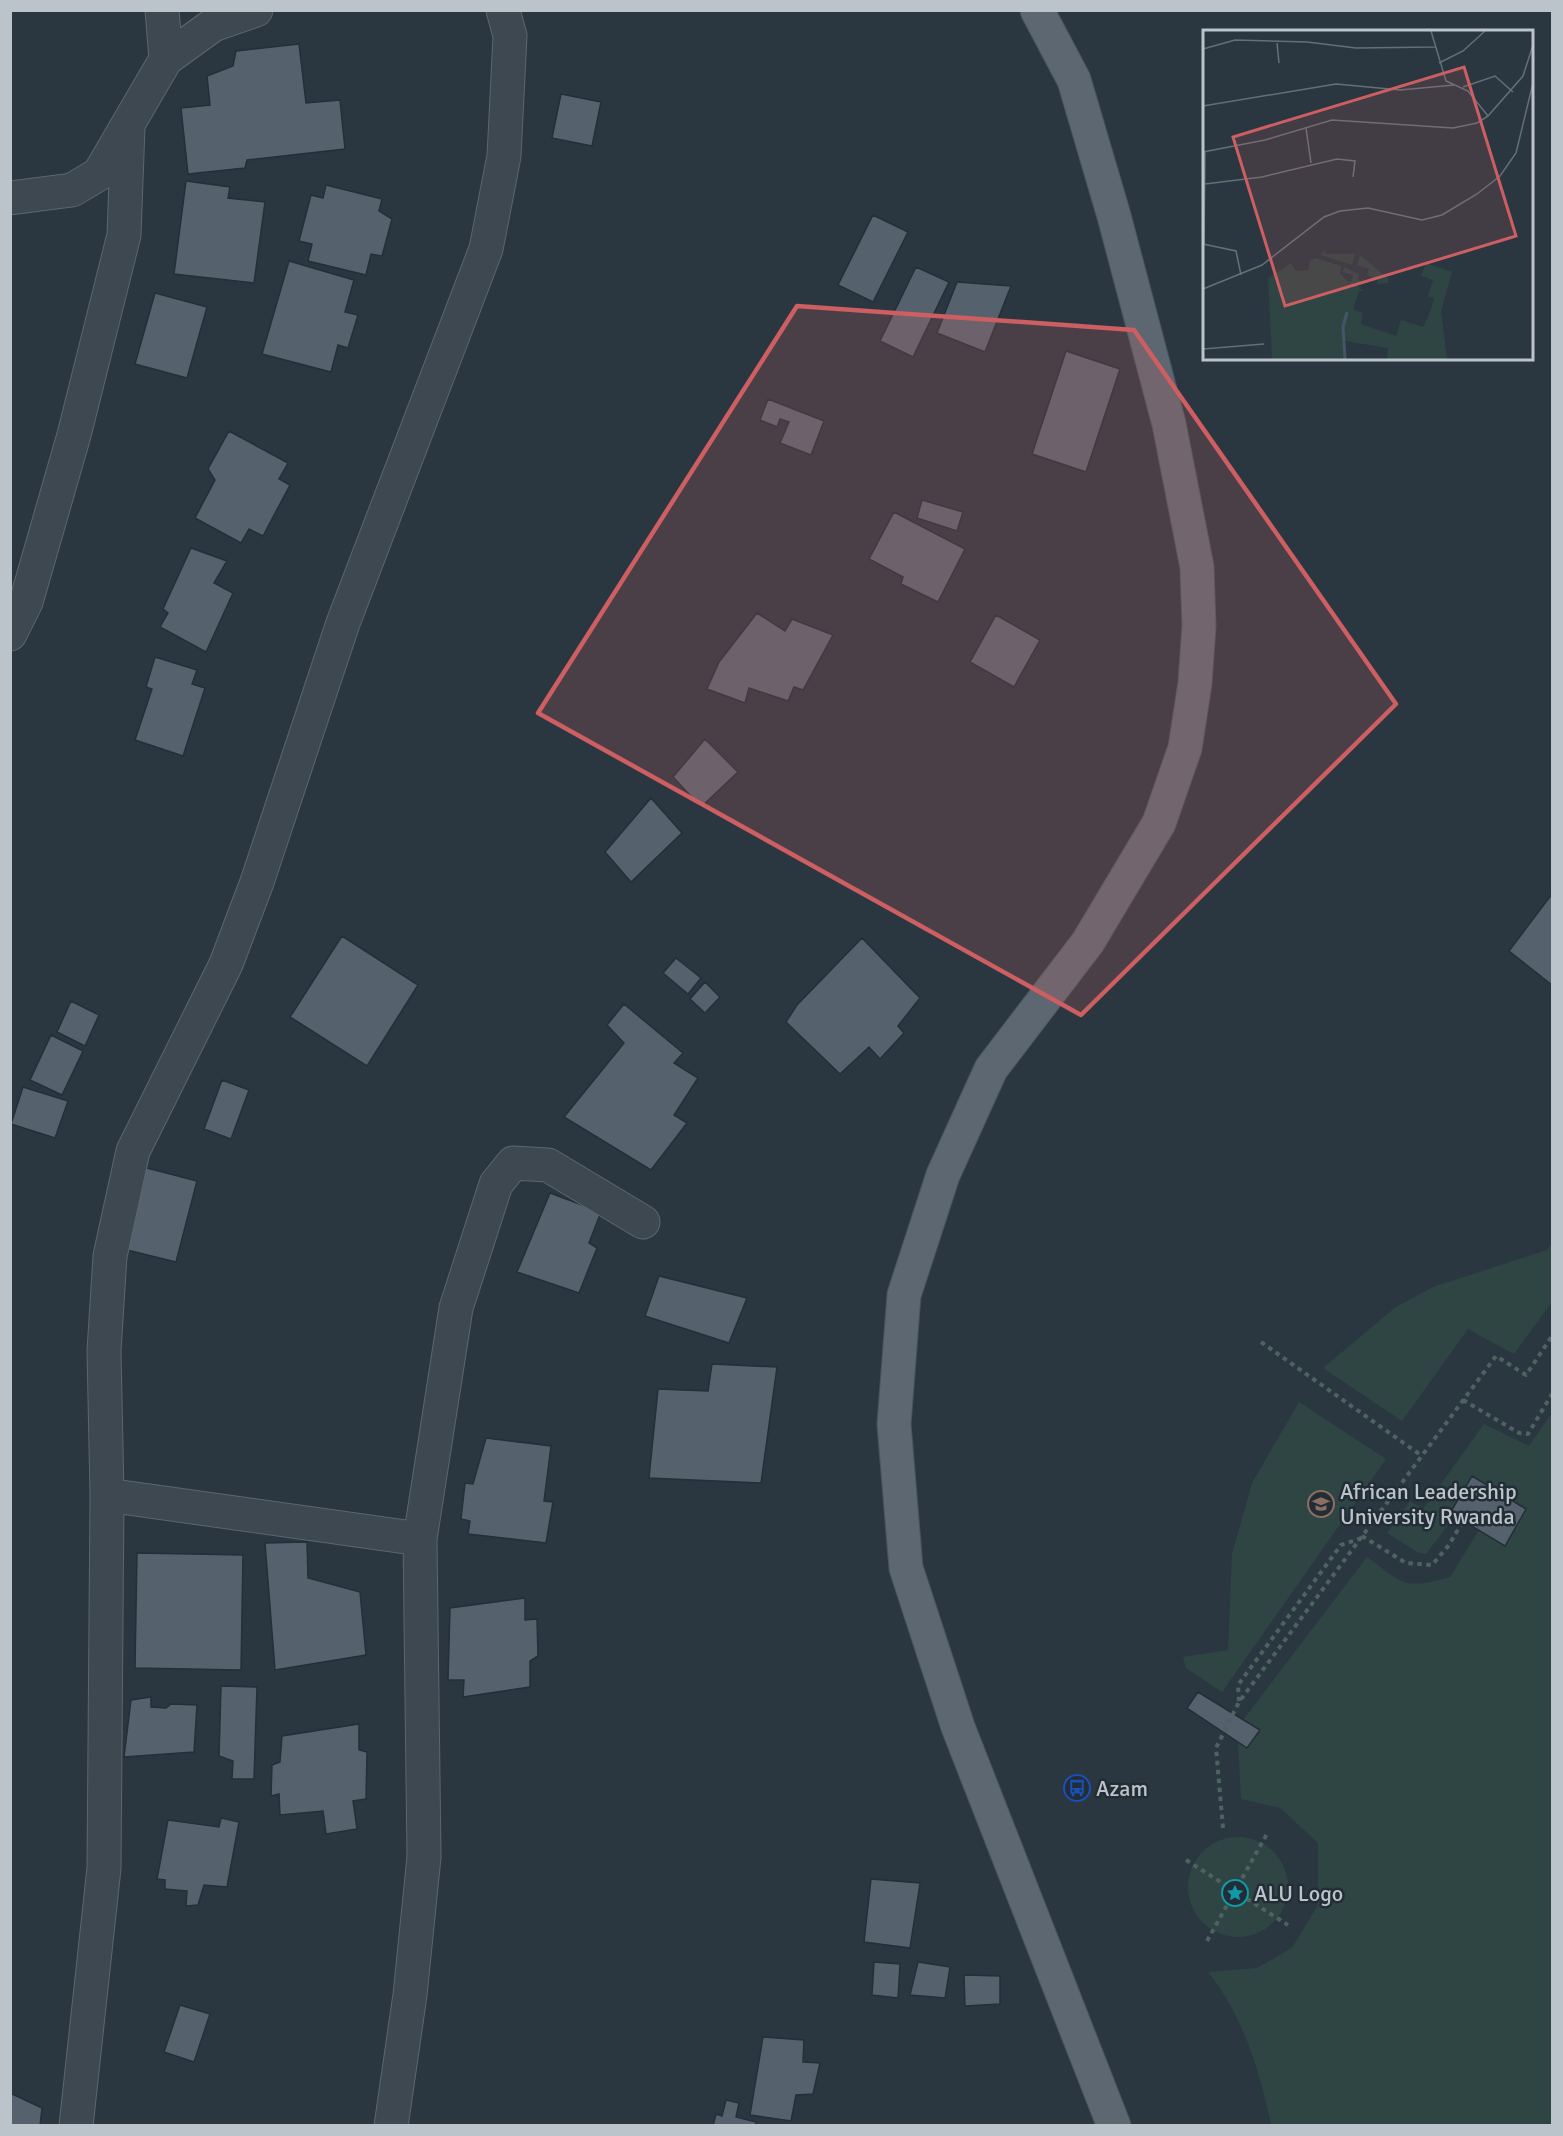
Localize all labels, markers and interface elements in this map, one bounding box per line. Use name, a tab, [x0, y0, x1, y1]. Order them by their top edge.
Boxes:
inset map	[1203, 30, 1533, 360]
place label: African Leadership University Rwanda	[1340, 1478, 1517, 1530]
school or university icon: African Leadership University Rwanda	[1306, 1489, 1336, 1519]
bus stop icon: Azam	[1062, 1773, 1092, 1803]
place label: Azam	[1096, 1775, 1148, 1802]
place icon: ALU Logo	[1220, 1878, 1250, 1908]
place label: ALU Logo	[1254, 1880, 1343, 1907]

